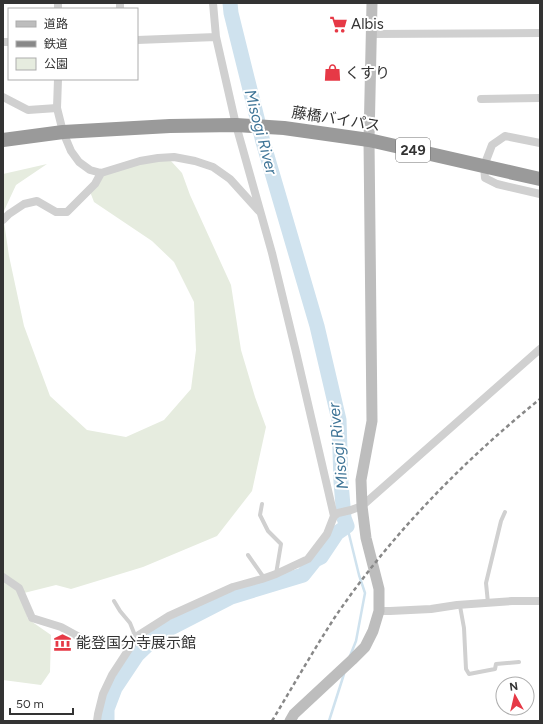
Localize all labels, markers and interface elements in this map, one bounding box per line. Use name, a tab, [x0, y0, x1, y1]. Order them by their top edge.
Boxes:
legend	[8, 8, 138, 80]
supermarket icon: Albis	[328, 14, 348, 34]
place label: Albis	[351, 15, 384, 33]
text: 道路	[44, 17, 68, 31]
text: 鉄道	[44, 37, 68, 51]
text: 公園	[44, 57, 68, 71]
shop icon: くすり	[322, 63, 342, 83]
place label: くすり	[345, 64, 390, 82]
water label: Misogi River	[241, 87, 282, 177]
street label: 藤橋バイパス	[290, 103, 382, 135]
road number: 249	[396, 138, 430, 162]
water label: Misogi River	[324, 401, 352, 490]
museum icon: 能登国分寺展示館	[53, 633, 73, 653]
place label: 能登国分寺展示館	[76, 634, 196, 652]
north arrow	[495, 676, 535, 716]
text: N	[509, 680, 519, 694]
scale bar	[10, 690, 73, 716]
text: 50 m	[16, 697, 44, 711]

